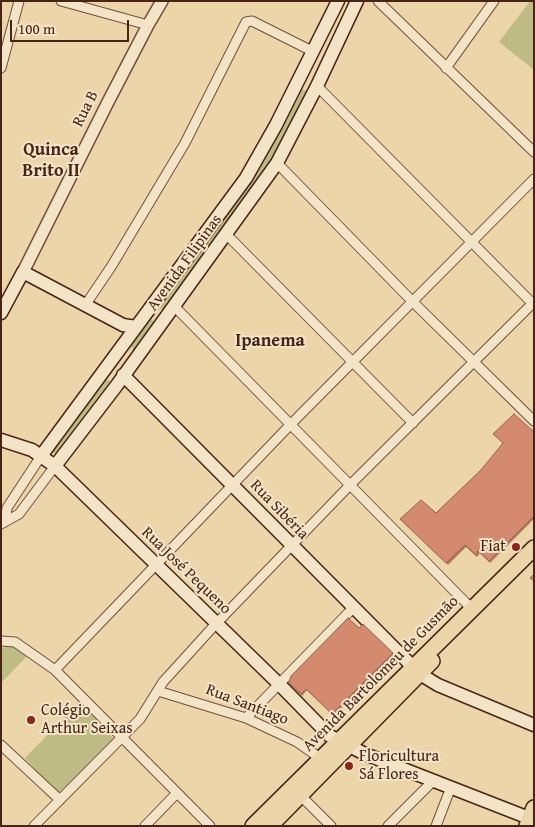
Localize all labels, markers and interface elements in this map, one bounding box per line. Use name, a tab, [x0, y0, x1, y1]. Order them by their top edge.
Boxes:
scale bar	[12, 10, 131, 42]
text: 100 m	[18, 18, 55, 39]
street label: Rua B	[69, 88, 103, 130]
district label: Quinca Brito II	[22, 139, 80, 182]
street label: Avenida Filipinas	[144, 211, 226, 315]
district label: Ipanema	[235, 330, 305, 352]
street label: Rua Sibéria	[246, 476, 312, 544]
street label: Rua José Pequeno	[137, 523, 235, 619]
place label: Fiat	[480, 537, 506, 557]
marker: Fiat	[510, 541, 522, 553]
street label: Avenida Bartolomeu de Gusmão	[299, 592, 463, 756]
street label: Rua Santiago	[203, 680, 291, 730]
place label: Colégio Arthur Seixas	[41, 701, 133, 739]
marker: Colégio Arthur Seixas	[25, 714, 37, 726]
place label: Floricultura Sá Flores	[359, 747, 439, 785]
marker: Floricultura Sá Flores	[343, 760, 355, 772]

